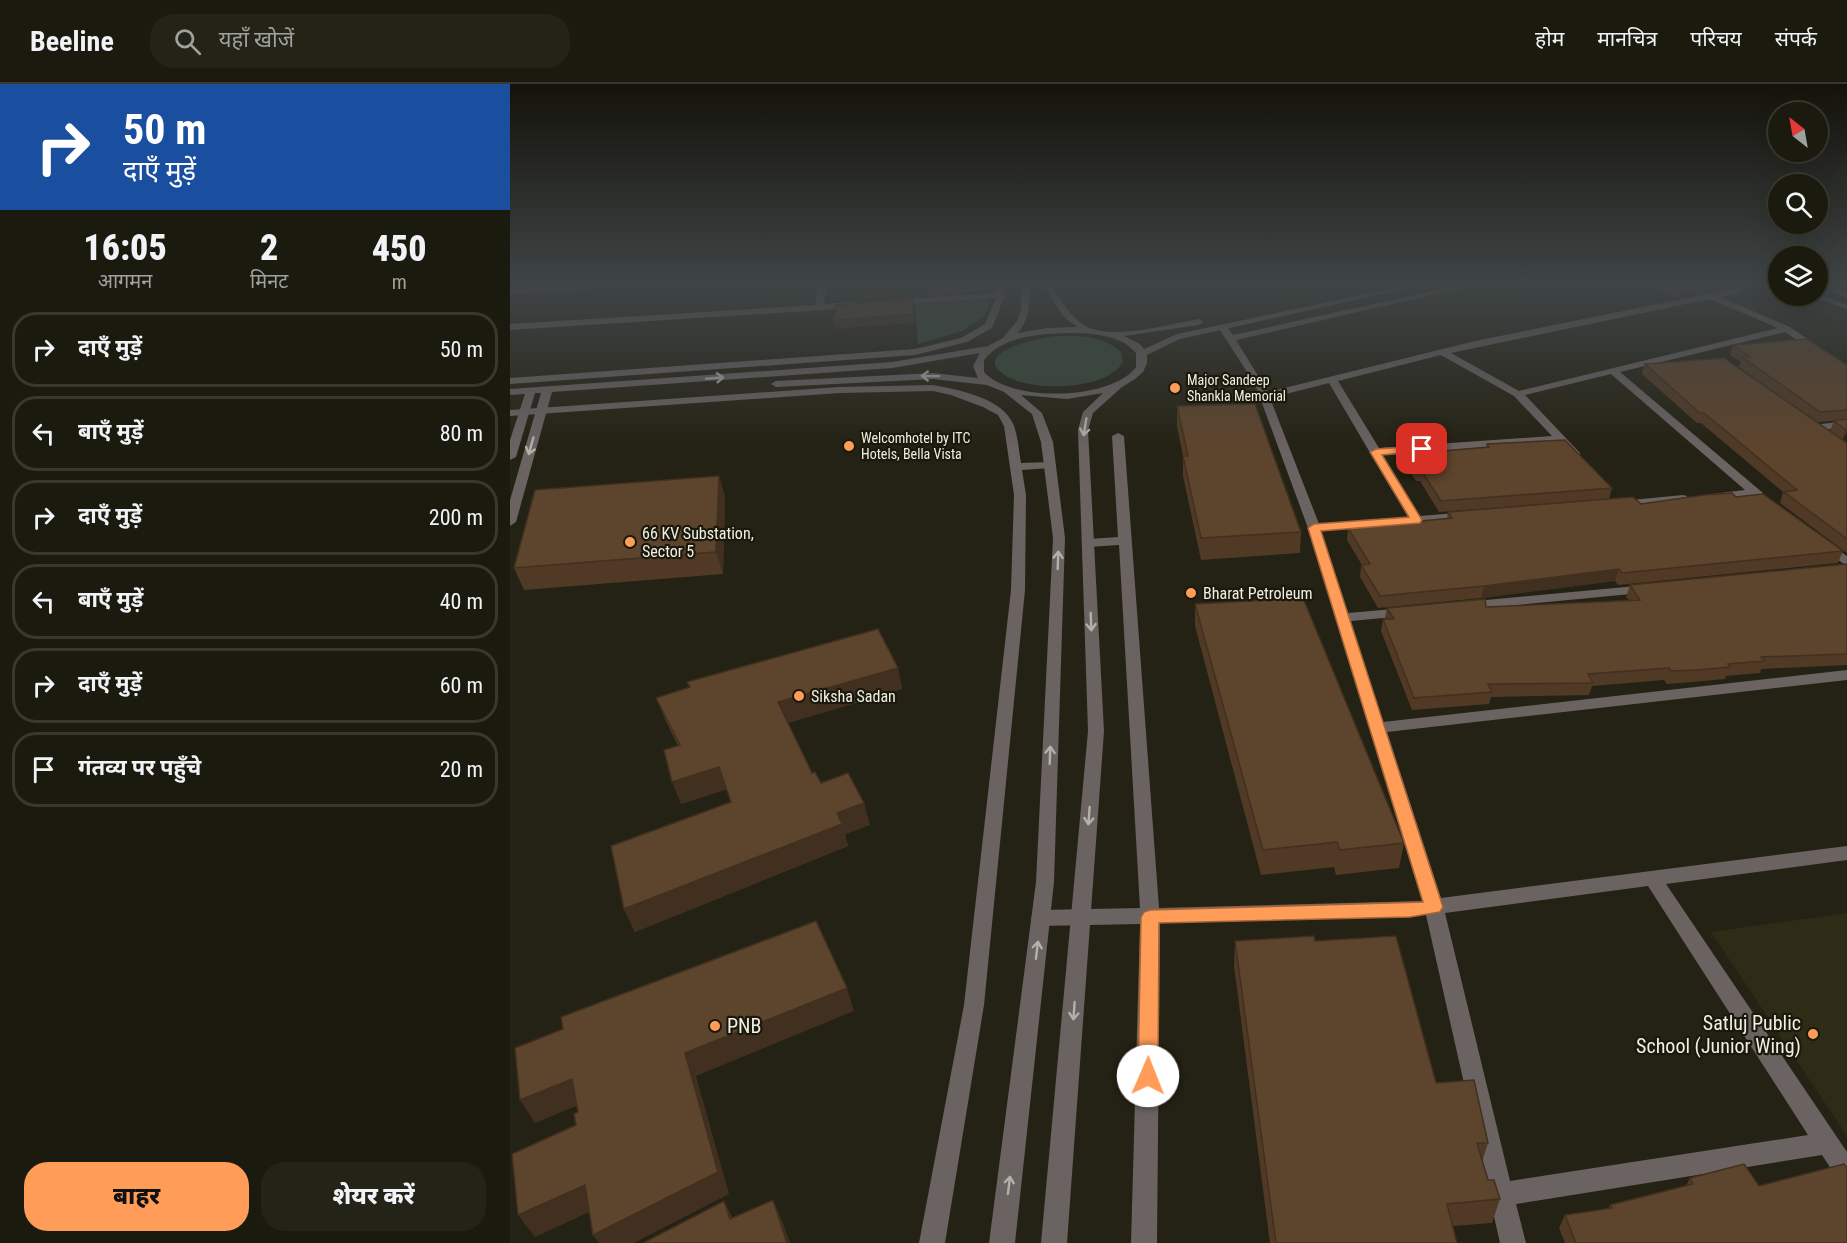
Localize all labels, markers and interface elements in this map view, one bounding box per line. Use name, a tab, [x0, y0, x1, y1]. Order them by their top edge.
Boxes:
search box	[150, 14, 570, 68]
text: Beeline	[30, 25, 114, 58]
icon: search	[171, 25, 204, 58]
text: यहाँ खोजें	[219, 27, 294, 52]
text: होम	[1535, 27, 1564, 51]
text: मानचित्र	[1597, 27, 1657, 51]
text: परिचय	[1690, 27, 1742, 51]
text: संपर्क	[1775, 27, 1817, 51]
north arrow	[1768, 102, 1828, 162]
map controls	[1768, 102, 1828, 306]
text: 50 m	[123, 105, 206, 154]
icon: right	[24, 108, 102, 186]
text: दाएँ मुड़ें	[123, 155, 196, 187]
button: search	[1768, 174, 1828, 234]
text: 16:05	[83, 227, 167, 269]
text: 2	[260, 227, 278, 269]
text: 450	[372, 228, 427, 270]
button: layers	[1768, 246, 1828, 306]
text: आगमन	[98, 269, 152, 293]
text: मिनट	[250, 269, 288, 293]
text: m	[392, 270, 407, 294]
icon: right	[27, 333, 60, 366]
text: दाएँ मुड़ें	[78, 335, 142, 360]
text: 50 m	[440, 337, 483, 362]
one-way arrow	[921, 371, 941, 382]
one-way arrow	[705, 372, 724, 383]
place label: Major Sandeep Shankla Memorial	[1187, 372, 1286, 404]
marker: Major Sandeep Shankla Memorial	[1168, 381, 1182, 395]
icon: left	[27, 417, 60, 450]
one-way arrow	[1079, 417, 1090, 436]
text: बाएँ मुड़ें	[78, 419, 143, 444]
text: 80 m	[440, 421, 483, 446]
pin	[1396, 423, 1447, 474]
place label: Welcomhotel by ITC Hotels, Bella Vista	[861, 430, 970, 462]
icon: arrive	[1405, 432, 1438, 465]
one-way arrow	[525, 436, 537, 455]
marker: Welcomhotel by ITC Hotels, Bella Vista	[842, 439, 856, 453]
icon: right	[27, 501, 60, 534]
text: दाएँ मुड़ें	[78, 503, 142, 528]
text: 200 m	[429, 505, 483, 530]
place label: 66 KV Substation, Sector 5	[642, 524, 754, 561]
marker: 66 KV Substation, Sector 5	[623, 535, 637, 549]
one-way arrow	[1053, 551, 1064, 571]
place label: Bharat Petroleum	[1203, 584, 1312, 603]
icon: left	[27, 585, 60, 618]
marker: Bharat Petroleum	[1184, 586, 1198, 600]
text: बाएँ मुड़ें	[78, 587, 143, 612]
text: 40 m	[440, 589, 483, 614]
one-way arrow	[1085, 611, 1096, 631]
icon: right	[27, 669, 60, 702]
text: दाएँ मुड़ें	[78, 671, 142, 696]
text: 60 m	[440, 673, 483, 698]
place label: Siksha Sadan	[811, 687, 896, 706]
marker: Siksha Sadan	[792, 689, 806, 703]
one-way arrow	[1045, 746, 1056, 766]
icon: arrive	[27, 753, 60, 786]
text: गंतव्य पर पहुँचे	[78, 755, 201, 780]
text: 20 m	[440, 757, 483, 782]
one-way arrow	[1083, 806, 1094, 826]
one-way arrow	[1032, 940, 1043, 960]
one-way arrow	[1068, 1000, 1079, 1020]
place label: Satluj Public School (Junior Wing)	[1636, 1011, 1801, 1058]
place label: PNB	[727, 1014, 761, 1038]
marker: PNB	[708, 1019, 722, 1033]
marker: Satluj Public School (Junior Wing)	[1806, 1027, 1820, 1041]
position arrow	[1116, 1044, 1180, 1108]
button: बाहर	[24, 1162, 249, 1231]
button: शेयर करें	[261, 1162, 486, 1231]
one-way arrow	[1004, 1175, 1015, 1195]

